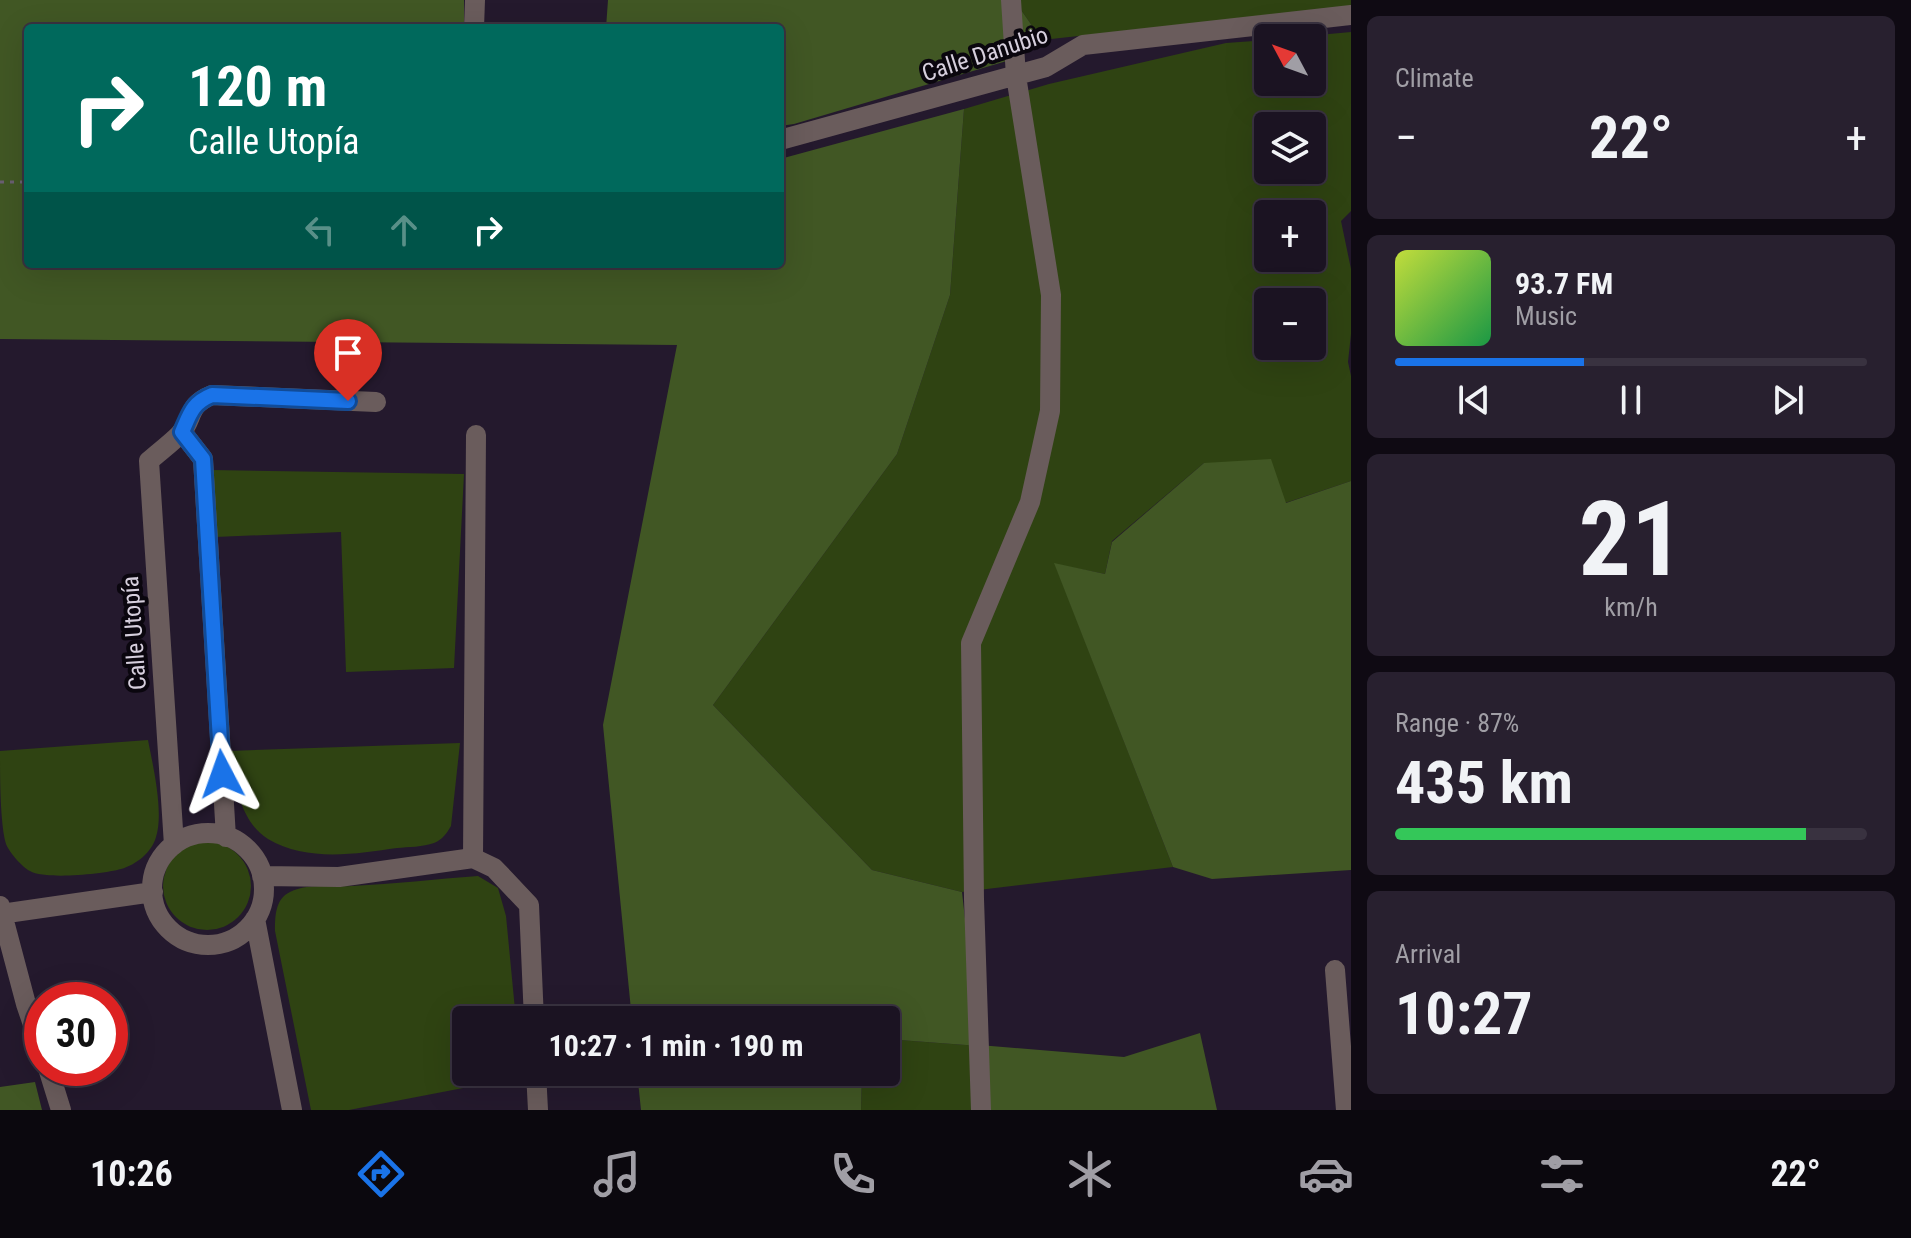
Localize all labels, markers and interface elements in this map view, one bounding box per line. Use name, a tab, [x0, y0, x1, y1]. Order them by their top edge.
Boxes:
street label: Calle Danubio	[919, 20, 1051, 88]
north arrow	[1254, 24, 1326, 96]
map controls	[1254, 24, 1326, 360]
text: 120 m	[188, 54, 327, 120]
icon: right	[56, 56, 160, 160]
text: Climate	[1395, 63, 1474, 93]
text: 22°	[1589, 102, 1673, 173]
button: layers	[1254, 112, 1326, 184]
text: −	[1395, 112, 1417, 164]
text: +	[1845, 112, 1867, 164]
text: Calle Utopía	[188, 121, 359, 163]
button: +	[1254, 200, 1326, 272]
icon: left	[298, 208, 342, 252]
icon: ahead	[382, 208, 426, 252]
icon: right	[466, 208, 510, 252]
text: 93.7 FM	[1515, 266, 1613, 301]
button: −	[1254, 288, 1326, 360]
text: Music	[1515, 301, 1577, 331]
pin	[314, 319, 382, 401]
icon: arrive	[326, 331, 370, 375]
icon: previous	[1452, 378, 1496, 422]
icon: pause	[1609, 378, 1653, 422]
icon: next	[1766, 378, 1810, 422]
text: 21	[1578, 479, 1684, 600]
street label: Calle Utopía	[116, 575, 152, 691]
text: km/h	[1604, 592, 1658, 622]
text: Range · 87%	[1395, 708, 1519, 738]
position arrow	[180, 732, 264, 816]
text: 435 km	[1395, 747, 1573, 818]
text: Arrival	[1395, 939, 1461, 969]
text: 10:27	[1395, 978, 1533, 1049]
speed limit sign: 30	[24, 982, 128, 1086]
text: 10:27 · 1 min · 190 m	[549, 1028, 803, 1063]
icon: directions	[353, 1146, 409, 1202]
icon: music	[589, 1146, 645, 1202]
icon: phone	[825, 1146, 881, 1202]
icon: climate	[1062, 1146, 1118, 1202]
icon: car	[1298, 1146, 1354, 1202]
icon: filters	[1534, 1146, 1590, 1202]
text: 10:26	[90, 1153, 173, 1195]
text: 22°	[1770, 1153, 1821, 1195]

